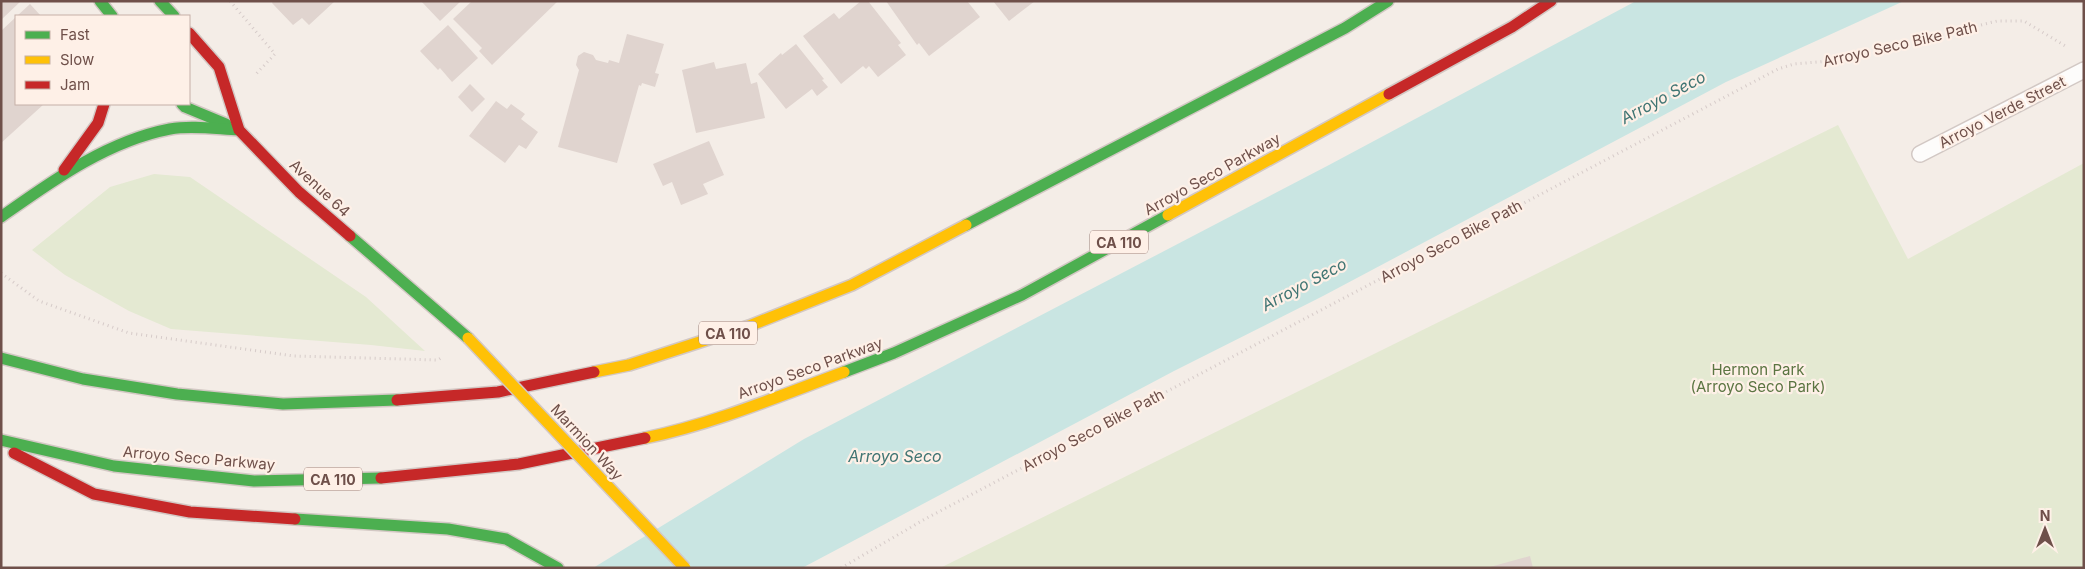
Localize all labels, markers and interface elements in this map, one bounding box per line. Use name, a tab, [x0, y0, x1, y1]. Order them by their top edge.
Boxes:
legend	[15, 15, 190, 105]
street label: Arroyo Seco Bike Path	[1821, 17, 1979, 71]
text: Fast	[60, 25, 90, 44]
text: Slow	[60, 50, 94, 69]
water label: Arroyo Seco	[1616, 66, 1709, 128]
street label: Arroyo Verde Street	[1935, 72, 2069, 152]
text: Jam	[60, 75, 90, 94]
street label: Arroyo Seco Parkway	[1141, 128, 1284, 219]
street label: Avenue 64	[286, 155, 354, 221]
street label: Arroyo Seco Bike Path	[1377, 196, 1525, 286]
road number: CA 110	[1090, 230, 1148, 253]
water label: Arroyo Seco	[1257, 253, 1350, 315]
road number: CA 110	[699, 322, 757, 344]
street label: Arroyo Seco Parkway	[735, 333, 886, 403]
park label: Hermon Park (Arroyo Seco Park)	[1691, 360, 1825, 396]
street label: Arroyo Seco Bike Path	[1019, 385, 1167, 475]
street label: Marmion Way	[547, 400, 628, 484]
street label: Arroyo Seco Parkway	[122, 442, 277, 474]
water label: Arroyo Seco	[847, 446, 942, 466]
road number: CA 110	[304, 468, 362, 490]
north arrow	[2020, 504, 2070, 554]
text: N	[2040, 507, 2050, 524]

